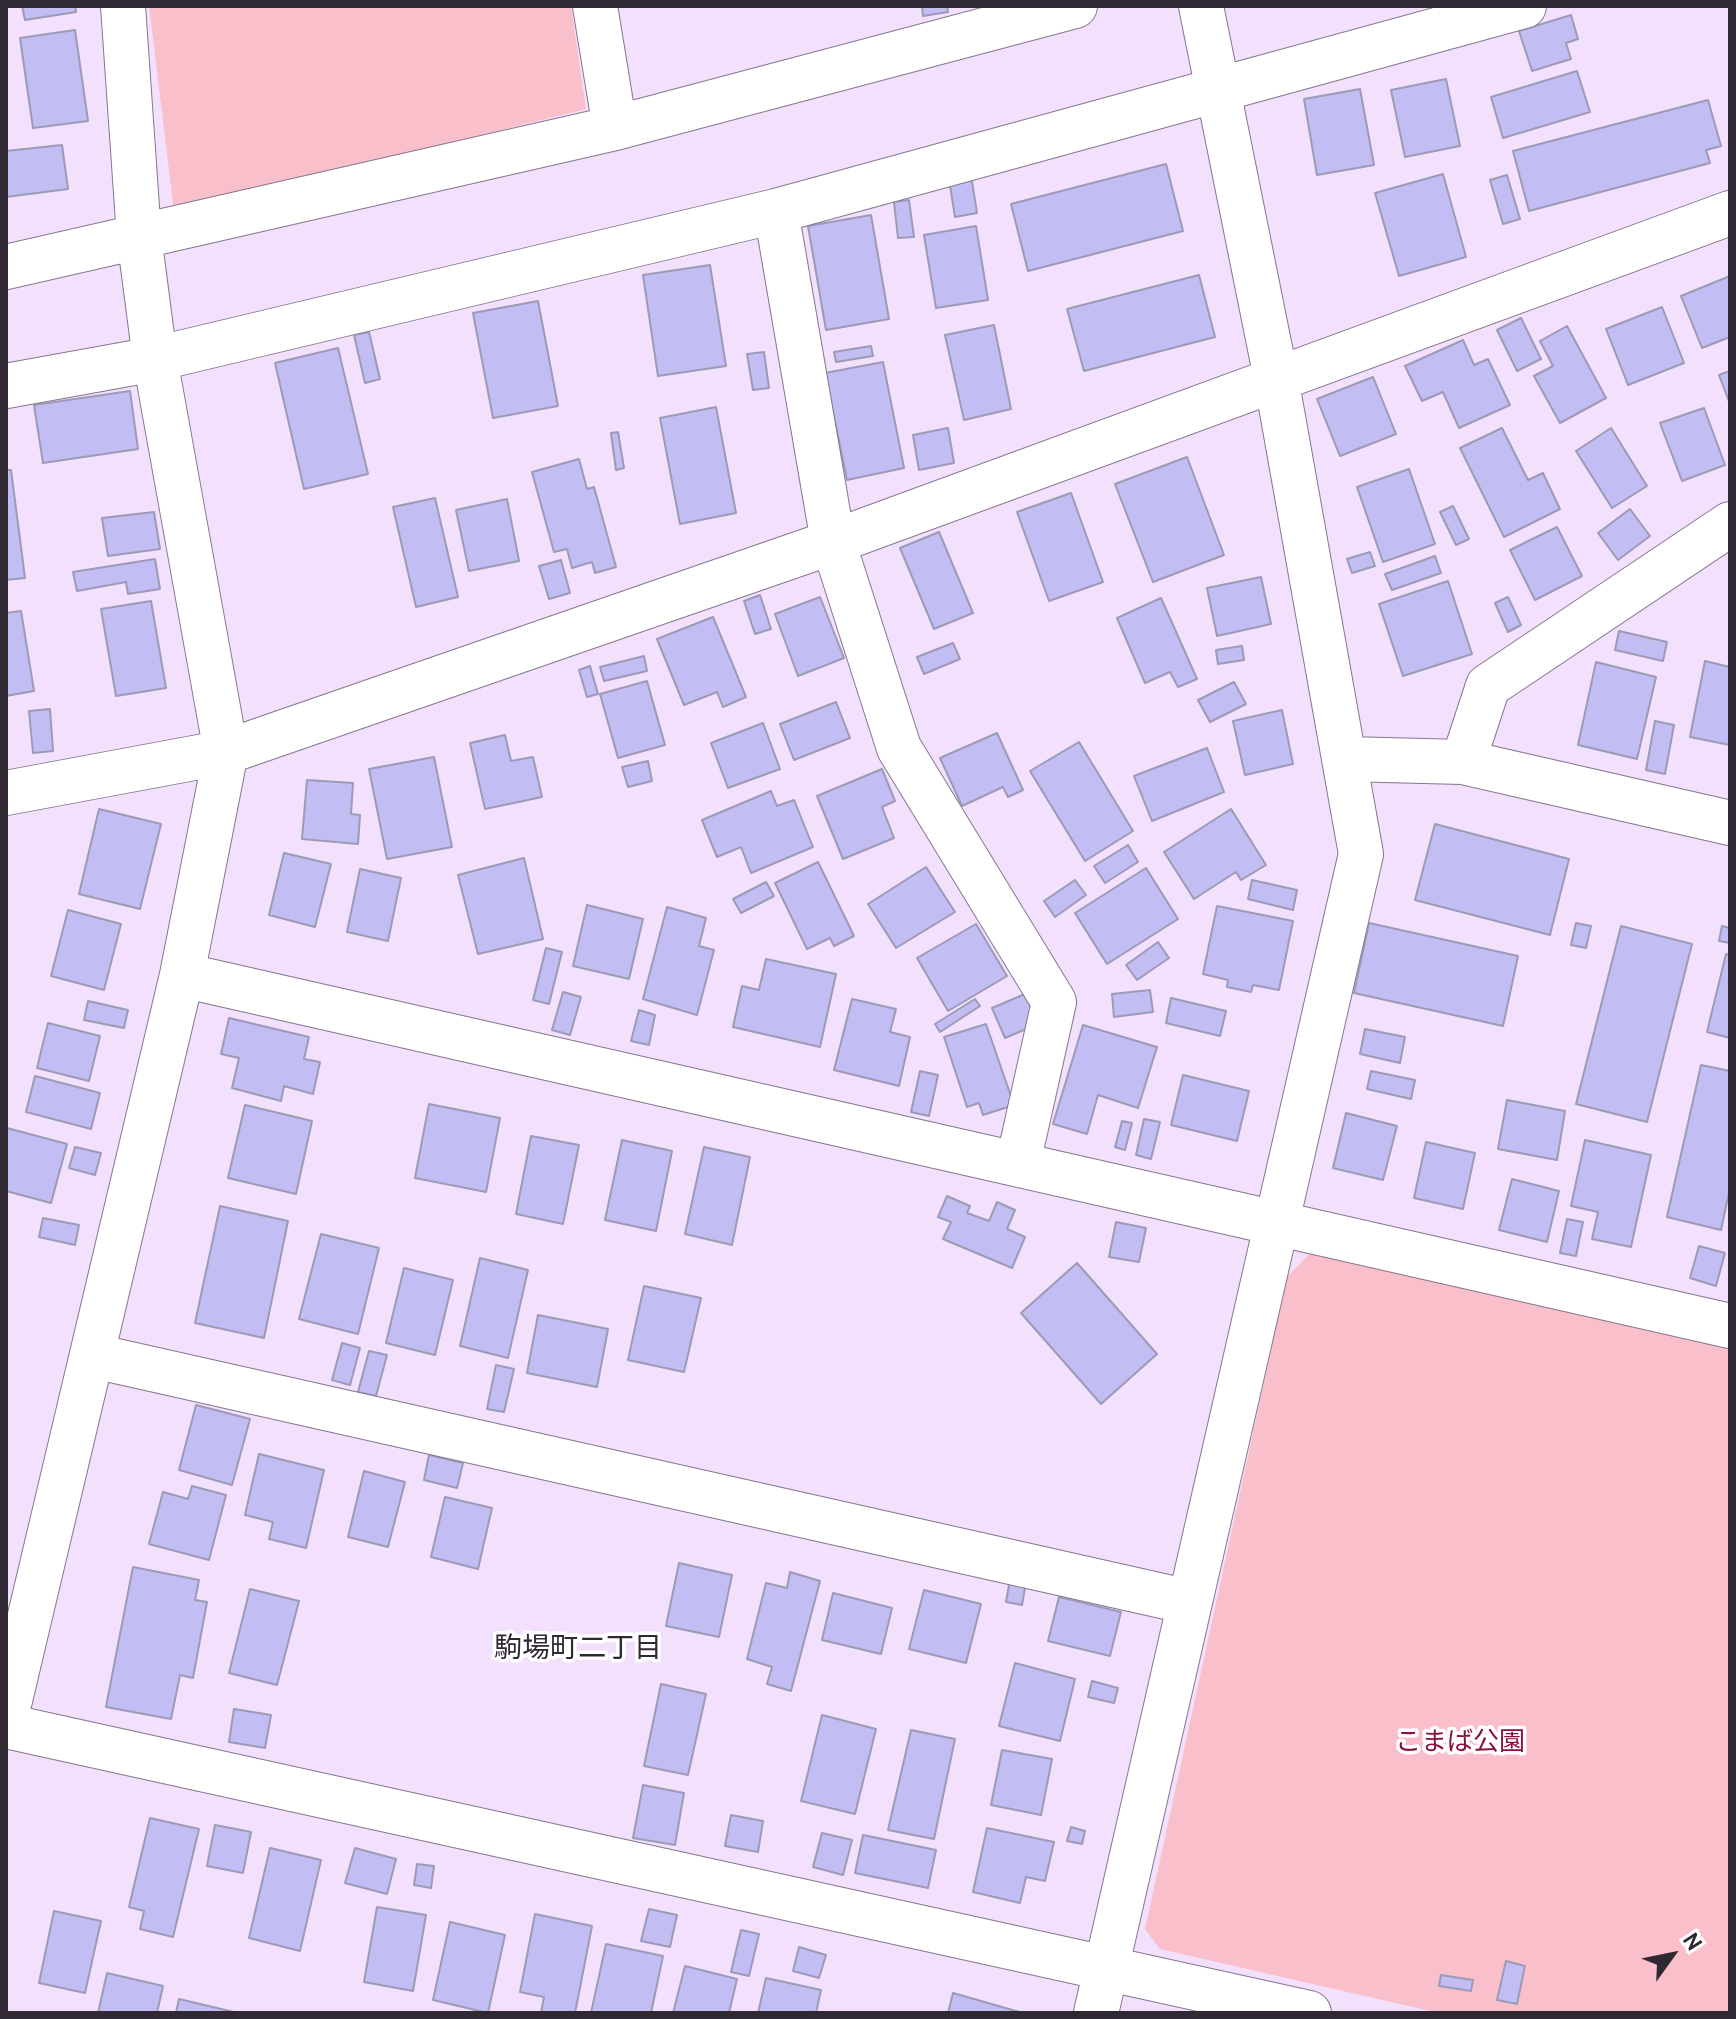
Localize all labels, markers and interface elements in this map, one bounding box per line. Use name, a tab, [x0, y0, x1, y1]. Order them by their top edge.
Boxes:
district label: 駒場町二丁目	[494, 1632, 662, 1666]
park label: こまば公園	[1395, 1726, 1525, 1758]
north arrow	[1632, 1915, 1712, 1995]
text: N	[1677, 1928, 1708, 1956]

